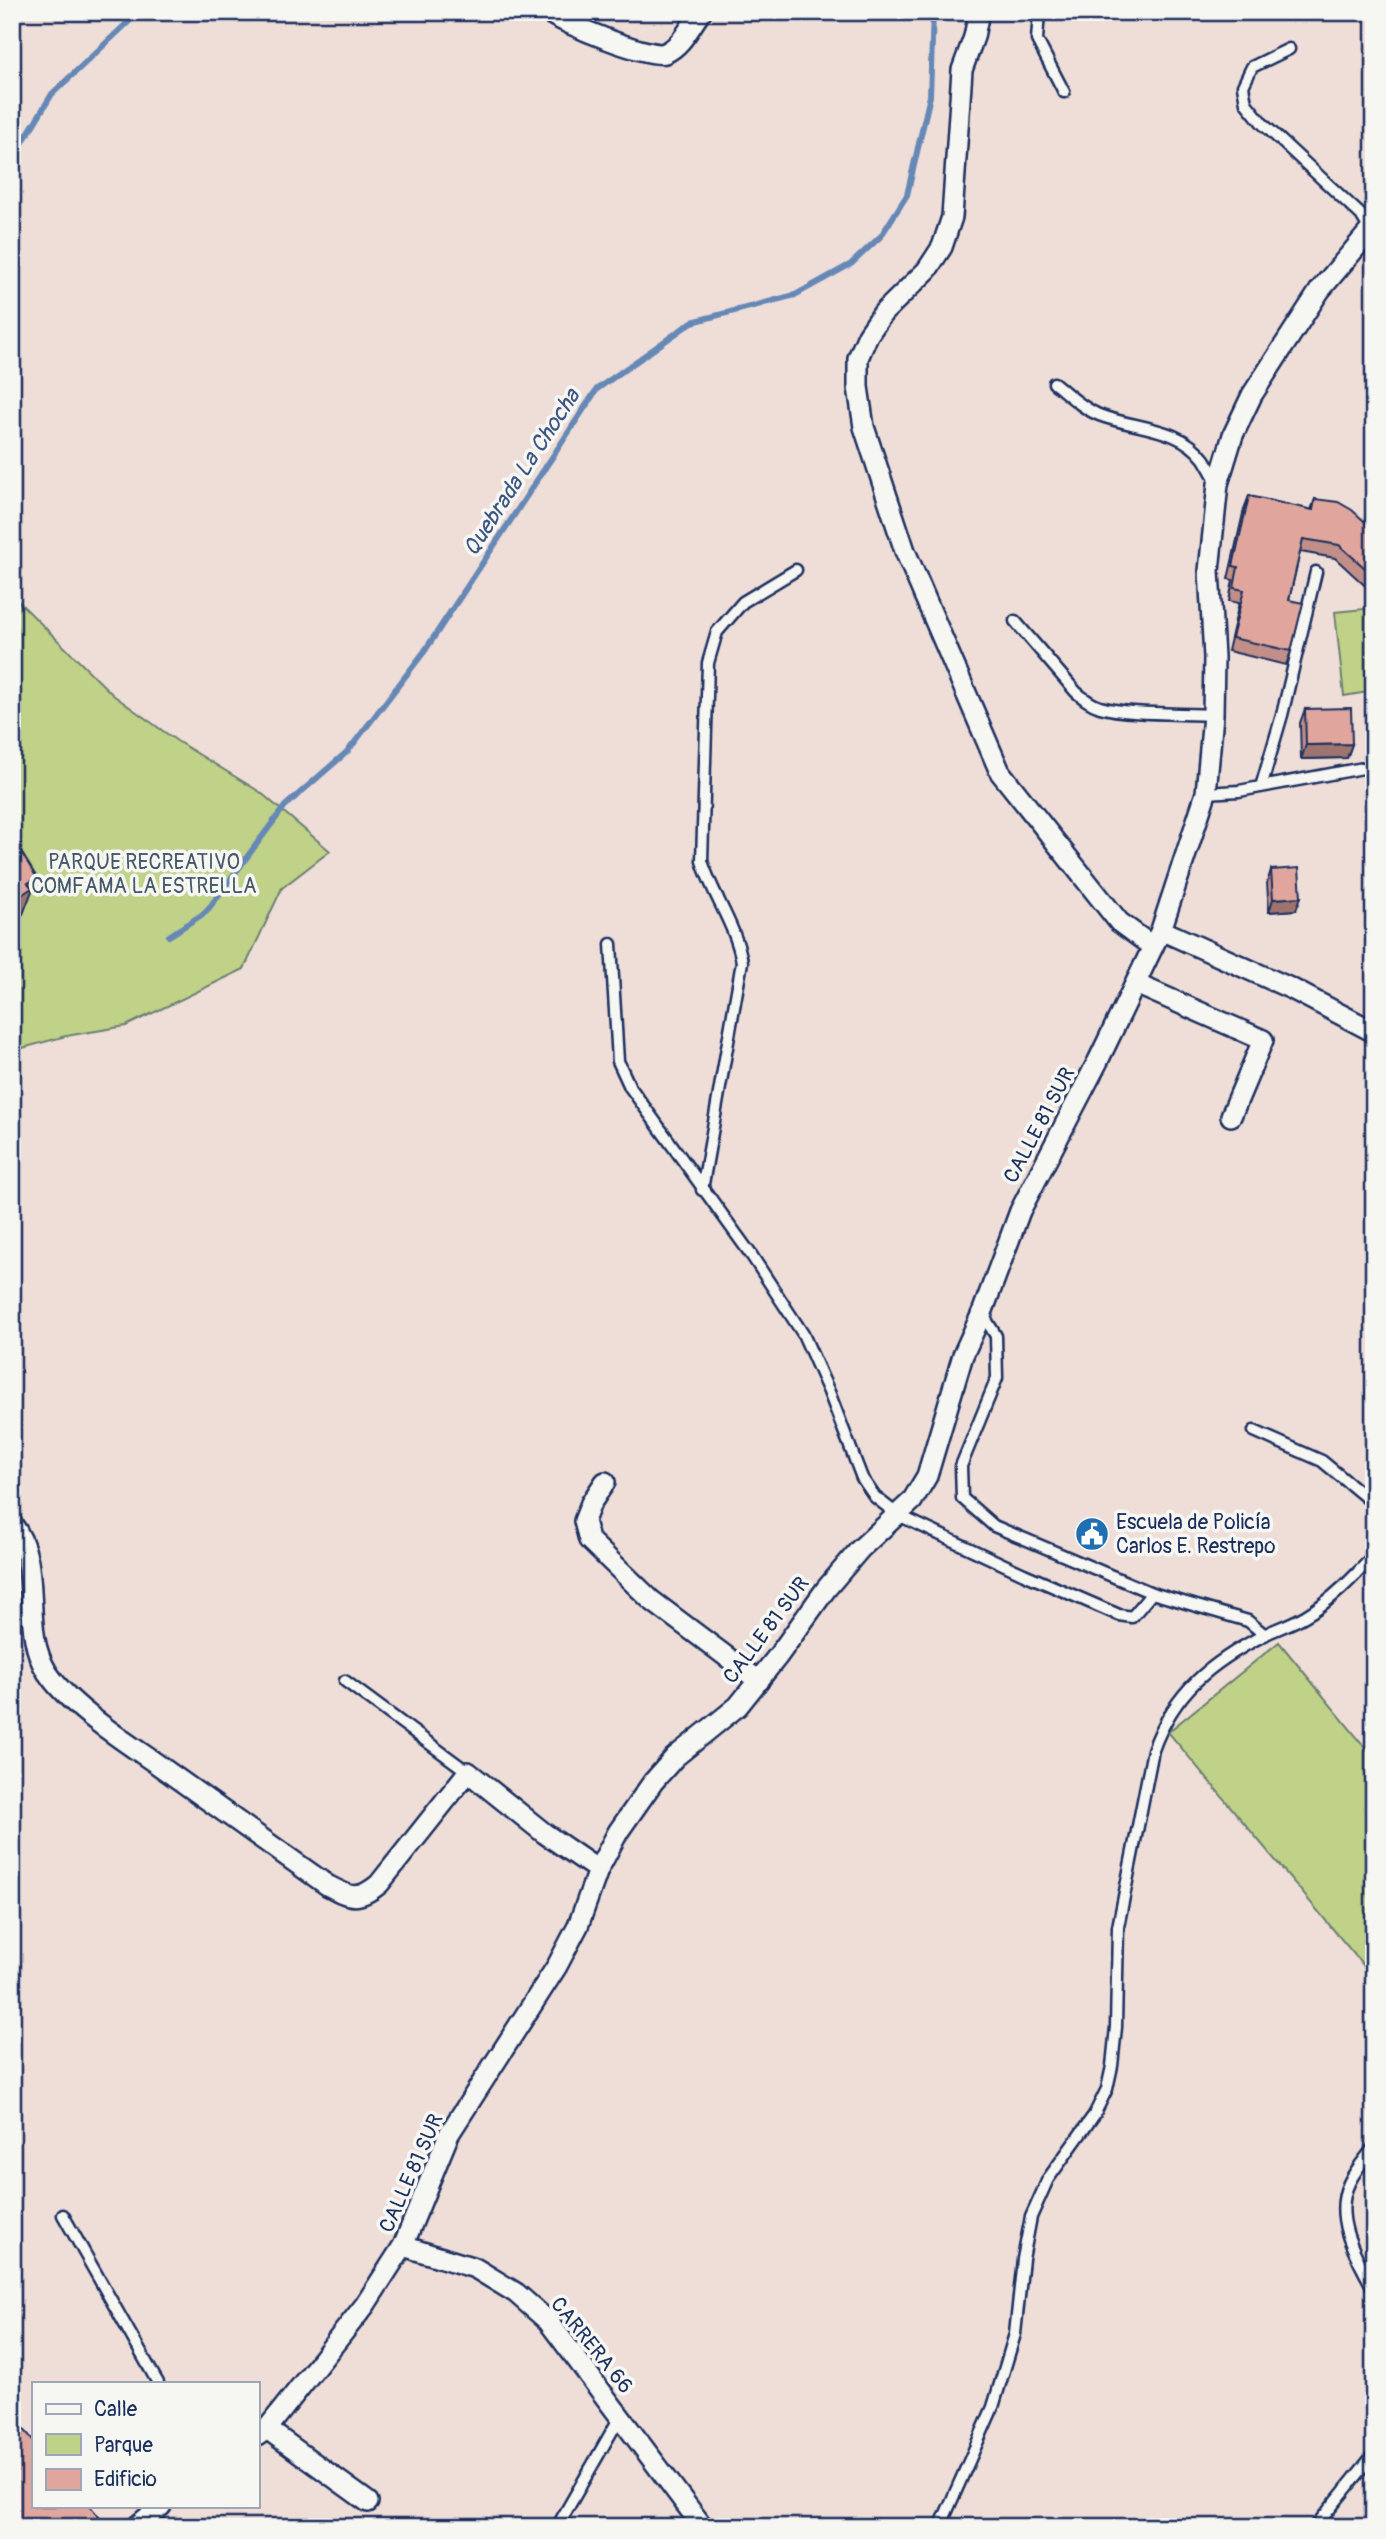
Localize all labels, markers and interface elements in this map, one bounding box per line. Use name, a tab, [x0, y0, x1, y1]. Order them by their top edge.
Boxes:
water label: Quebrada La Chocha	[457, 382, 587, 561]
park label: PARQUE RECREATIVO COMFAMA LA ESTRELLA	[31, 849, 257, 900]
street label: CALLE 81 SUR	[998, 1063, 1081, 1188]
place label: Escuela de Policía Carlos E. Restrepo	[1116, 1509, 1276, 1560]
public building icon: Escuela de Policía Carlos E. Restrepo	[1073, 1515, 1111, 1553]
street label: CALLE 81 SUR	[717, 1571, 816, 1689]
street label: CALLE 81 SUR	[373, 2110, 450, 2237]
street label: CARRERA 66	[544, 2292, 639, 2399]
legend	[32, 2382, 259, 2508]
text: Calle	[94, 2396, 138, 2423]
text: Parque	[94, 2432, 153, 2459]
text: Edificio	[94, 2466, 157, 2493]

